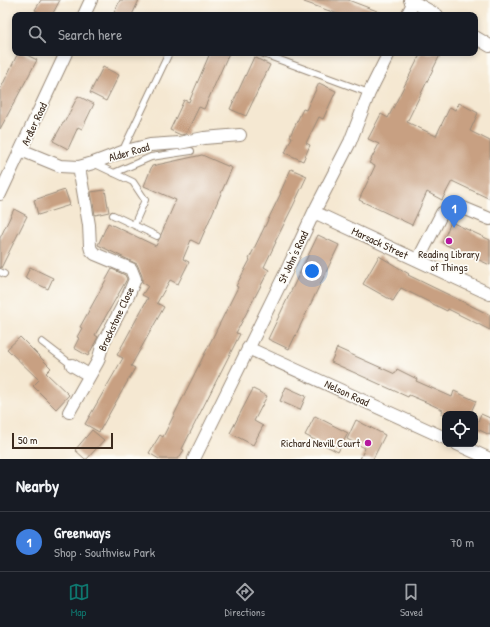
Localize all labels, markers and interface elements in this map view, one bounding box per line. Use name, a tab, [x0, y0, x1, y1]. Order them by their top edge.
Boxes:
search box	[12, 12, 478, 56]
icon: search	[26, 23, 48, 45]
text: Search here	[58, 24, 122, 45]
street label: Ardler Road	[18, 100, 50, 148]
street label: Alder Road	[107, 139, 152, 164]
pin: 1	[441, 195, 467, 228]
street label: Marsack Street	[350, 224, 411, 262]
street label: St John's Road	[275, 228, 311, 285]
marker: Reading Library of Things	[444, 236, 454, 246]
place label: Reading Library of Things	[418, 247, 480, 274]
your location	[302, 261, 322, 281]
street label: Brackstone Close	[95, 284, 137, 353]
street label: Nelson Road	[323, 377, 372, 410]
map controls	[442, 411, 478, 447]
button: locate	[442, 411, 478, 447]
scale bar	[12, 431, 113, 450]
text: 50 m	[18, 433, 38, 447]
place label: Richard Nevill Court	[281, 436, 360, 450]
marker: Richard Nevill Court	[363, 438, 373, 448]
text: Nearby	[16, 474, 59, 497]
text: Greenways	[54, 522, 111, 543]
text: 1	[27, 533, 31, 551]
text: 70 m	[450, 533, 474, 551]
text: Shop · Southview Park	[54, 543, 155, 561]
tab: Map	[68, 581, 90, 619]
tab: Directions	[225, 581, 265, 619]
tab: Saved	[400, 581, 422, 619]

